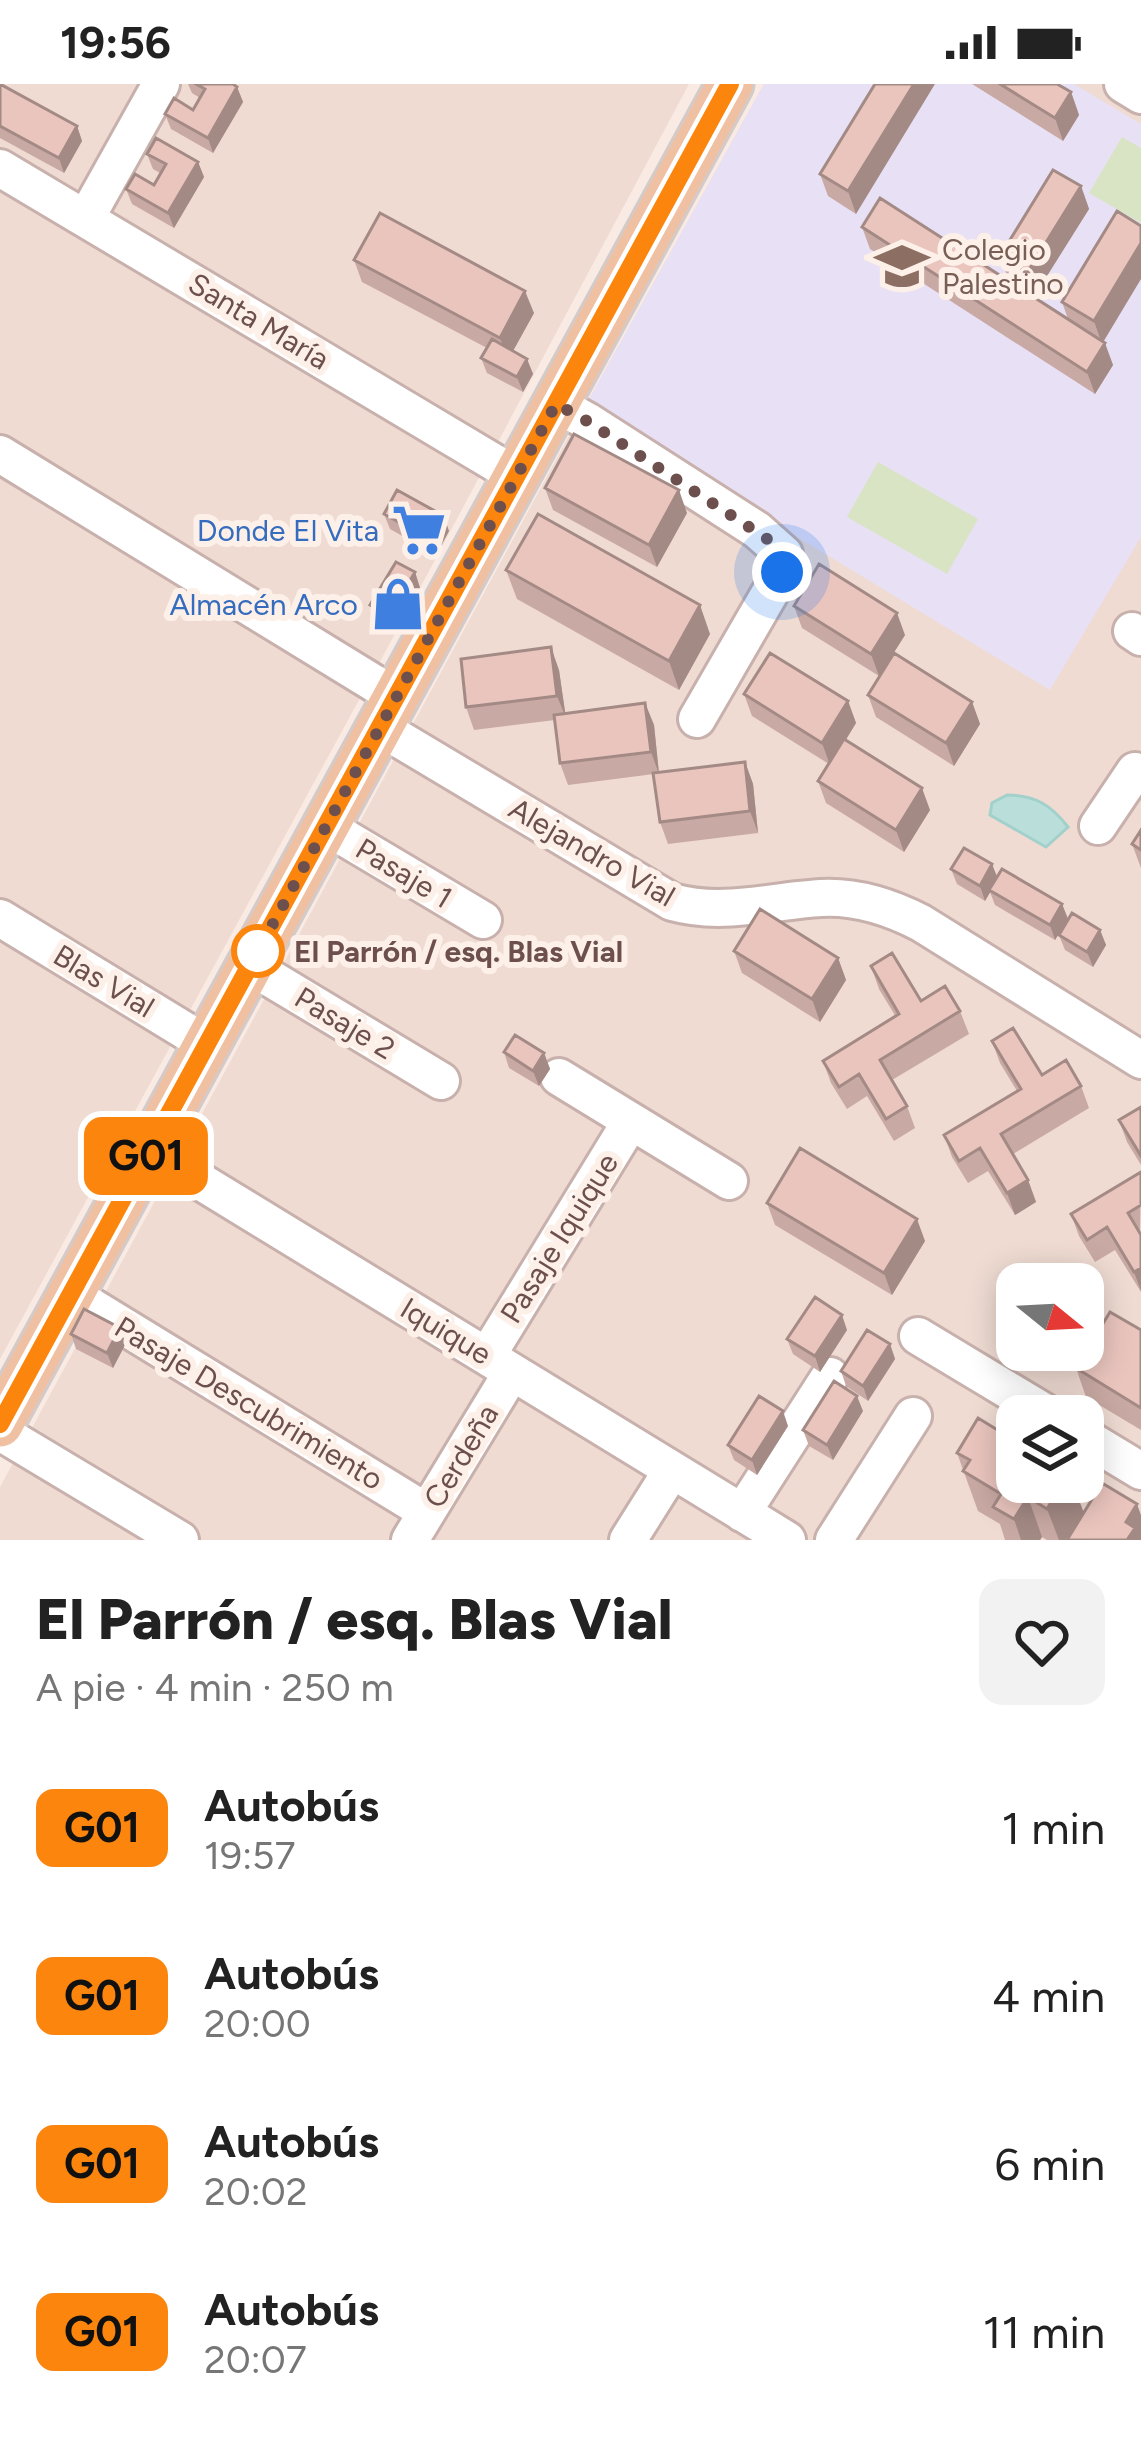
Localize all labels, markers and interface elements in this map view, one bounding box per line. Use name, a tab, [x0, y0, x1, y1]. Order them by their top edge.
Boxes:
text: 19:56	[60, 15, 171, 69]
place label: Colegio Palestino	[942, 231, 1064, 302]
school or university icon: Colegio Palestino	[873, 237, 931, 295]
street label: Santa María	[182, 265, 336, 377]
supermarket icon: Donde El Vita	[390, 501, 448, 559]
place label: Donde El Vita	[197, 512, 379, 549]
your location	[752, 542, 812, 602]
shop icon: Almacén Arco	[369, 575, 427, 633]
place label: Almacén Arco	[169, 586, 358, 623]
street label: Alejandro Vial	[502, 790, 682, 914]
street label: Pasaje 1	[349, 830, 459, 916]
marker: El Parrón / esq. Blas Vial	[233, 926, 283, 976]
place label: El Parrón / esq. Blas Vial	[294, 933, 623, 970]
street label: Blas Vial	[47, 936, 161, 1026]
street label: Pasaje 2	[288, 979, 402, 1067]
line badge: G01	[77, 1117, 215, 1195]
text: G01	[108, 1130, 184, 1181]
street label: Pasaje Iquique	[492, 1146, 626, 1330]
north arrow	[996, 1263, 1104, 1371]
map controls	[996, 1263, 1104, 1503]
street label: Iquique	[394, 1289, 498, 1373]
street label: Pasaje Descubrimiento	[108, 1308, 390, 1498]
button: layers	[996, 1395, 1104, 1503]
street label: Cerdeña	[416, 1398, 506, 1514]
button: heart	[979, 1579, 1105, 1705]
text: El Parrón / esq. Blas Vial	[36, 1585, 672, 1653]
text: A pie · 4 min · 250 m	[36, 1664, 394, 1711]
text: Autobús	[204, 1778, 379, 1832]
text: 1 min	[1001, 1801, 1105, 1855]
text: G01	[64, 1802, 140, 1853]
text: 19:57	[204, 1832, 295, 1879]
text: Autobús	[204, 1946, 379, 2000]
text: 4 min	[992, 1969, 1105, 2023]
text: G01	[64, 1970, 140, 2021]
text: 20:00	[204, 2000, 311, 2047]
text: Autobús	[204, 2114, 379, 2168]
text: 6 min	[995, 2137, 1105, 2191]
text: G01	[64, 2138, 140, 2189]
text: 20:02	[204, 2168, 307, 2215]
text: Autobús	[204, 2282, 379, 2336]
text: 11 min	[983, 2305, 1105, 2359]
text: G01	[64, 2306, 140, 2357]
text: 20:07	[204, 2336, 307, 2383]

